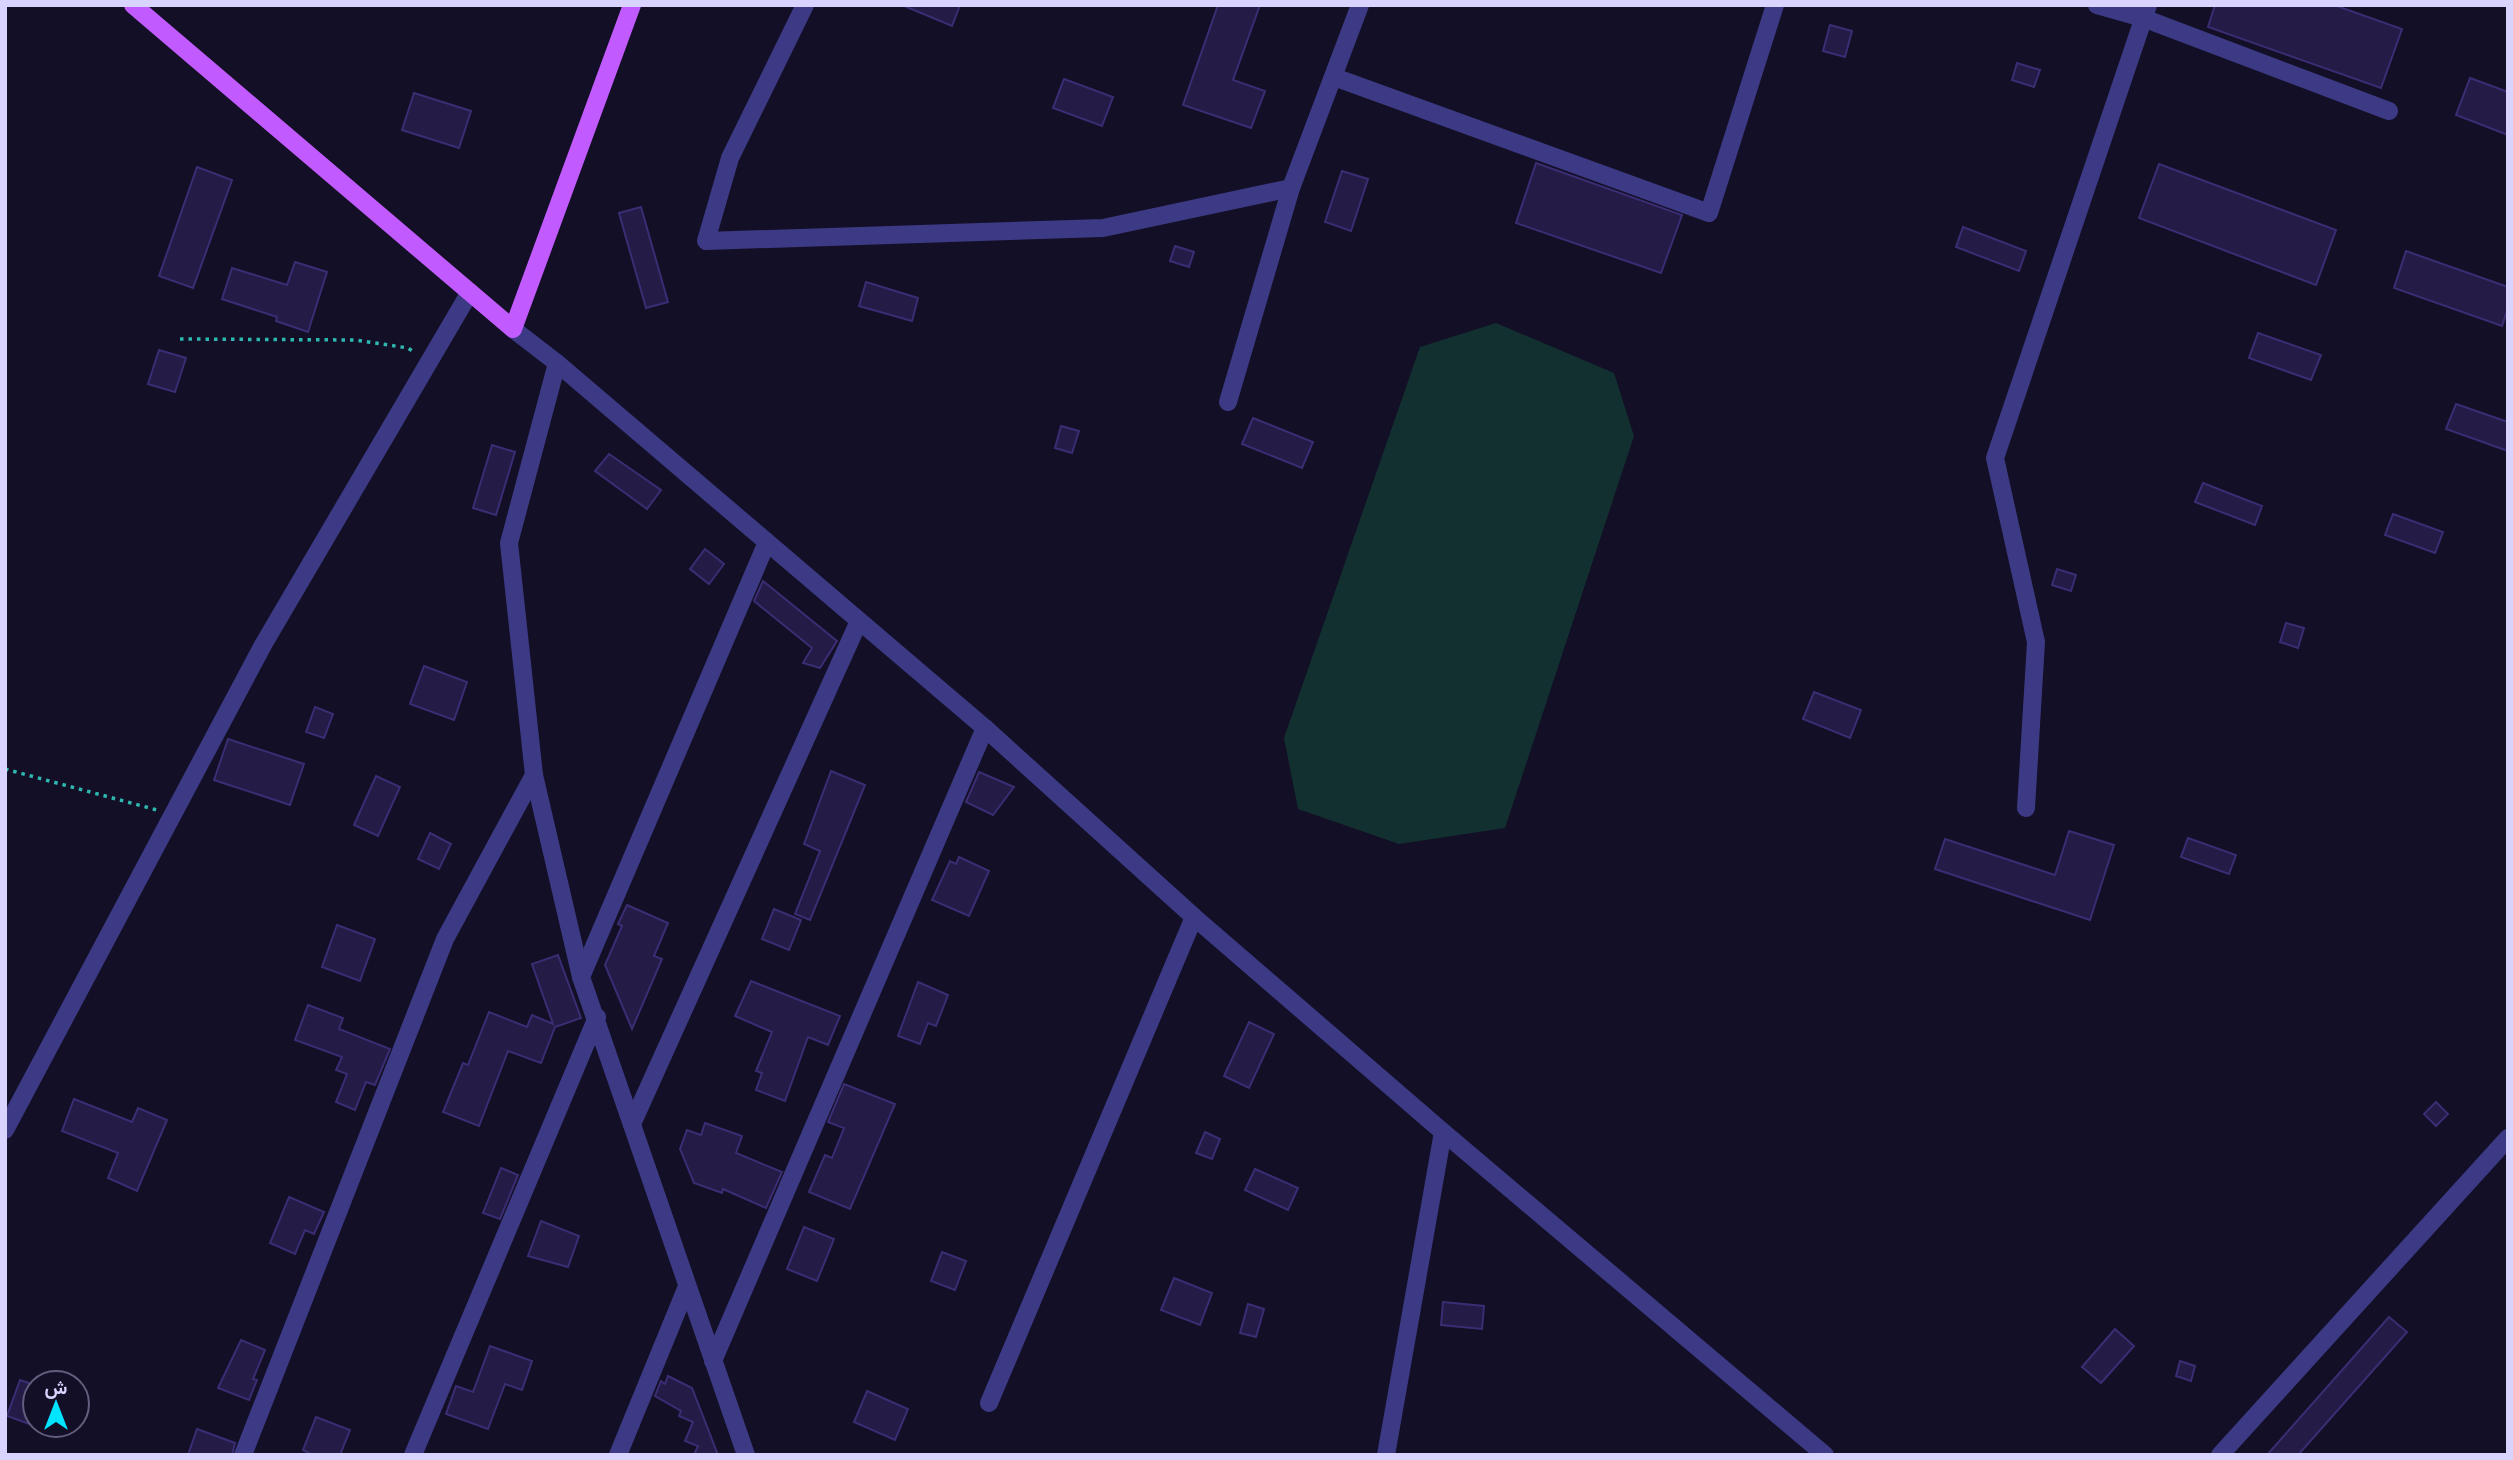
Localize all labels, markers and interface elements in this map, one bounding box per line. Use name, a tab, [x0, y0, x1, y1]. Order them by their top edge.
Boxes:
north arrow	[21, 1369, 91, 1439]
text: ش	[45, 1374, 68, 1401]

